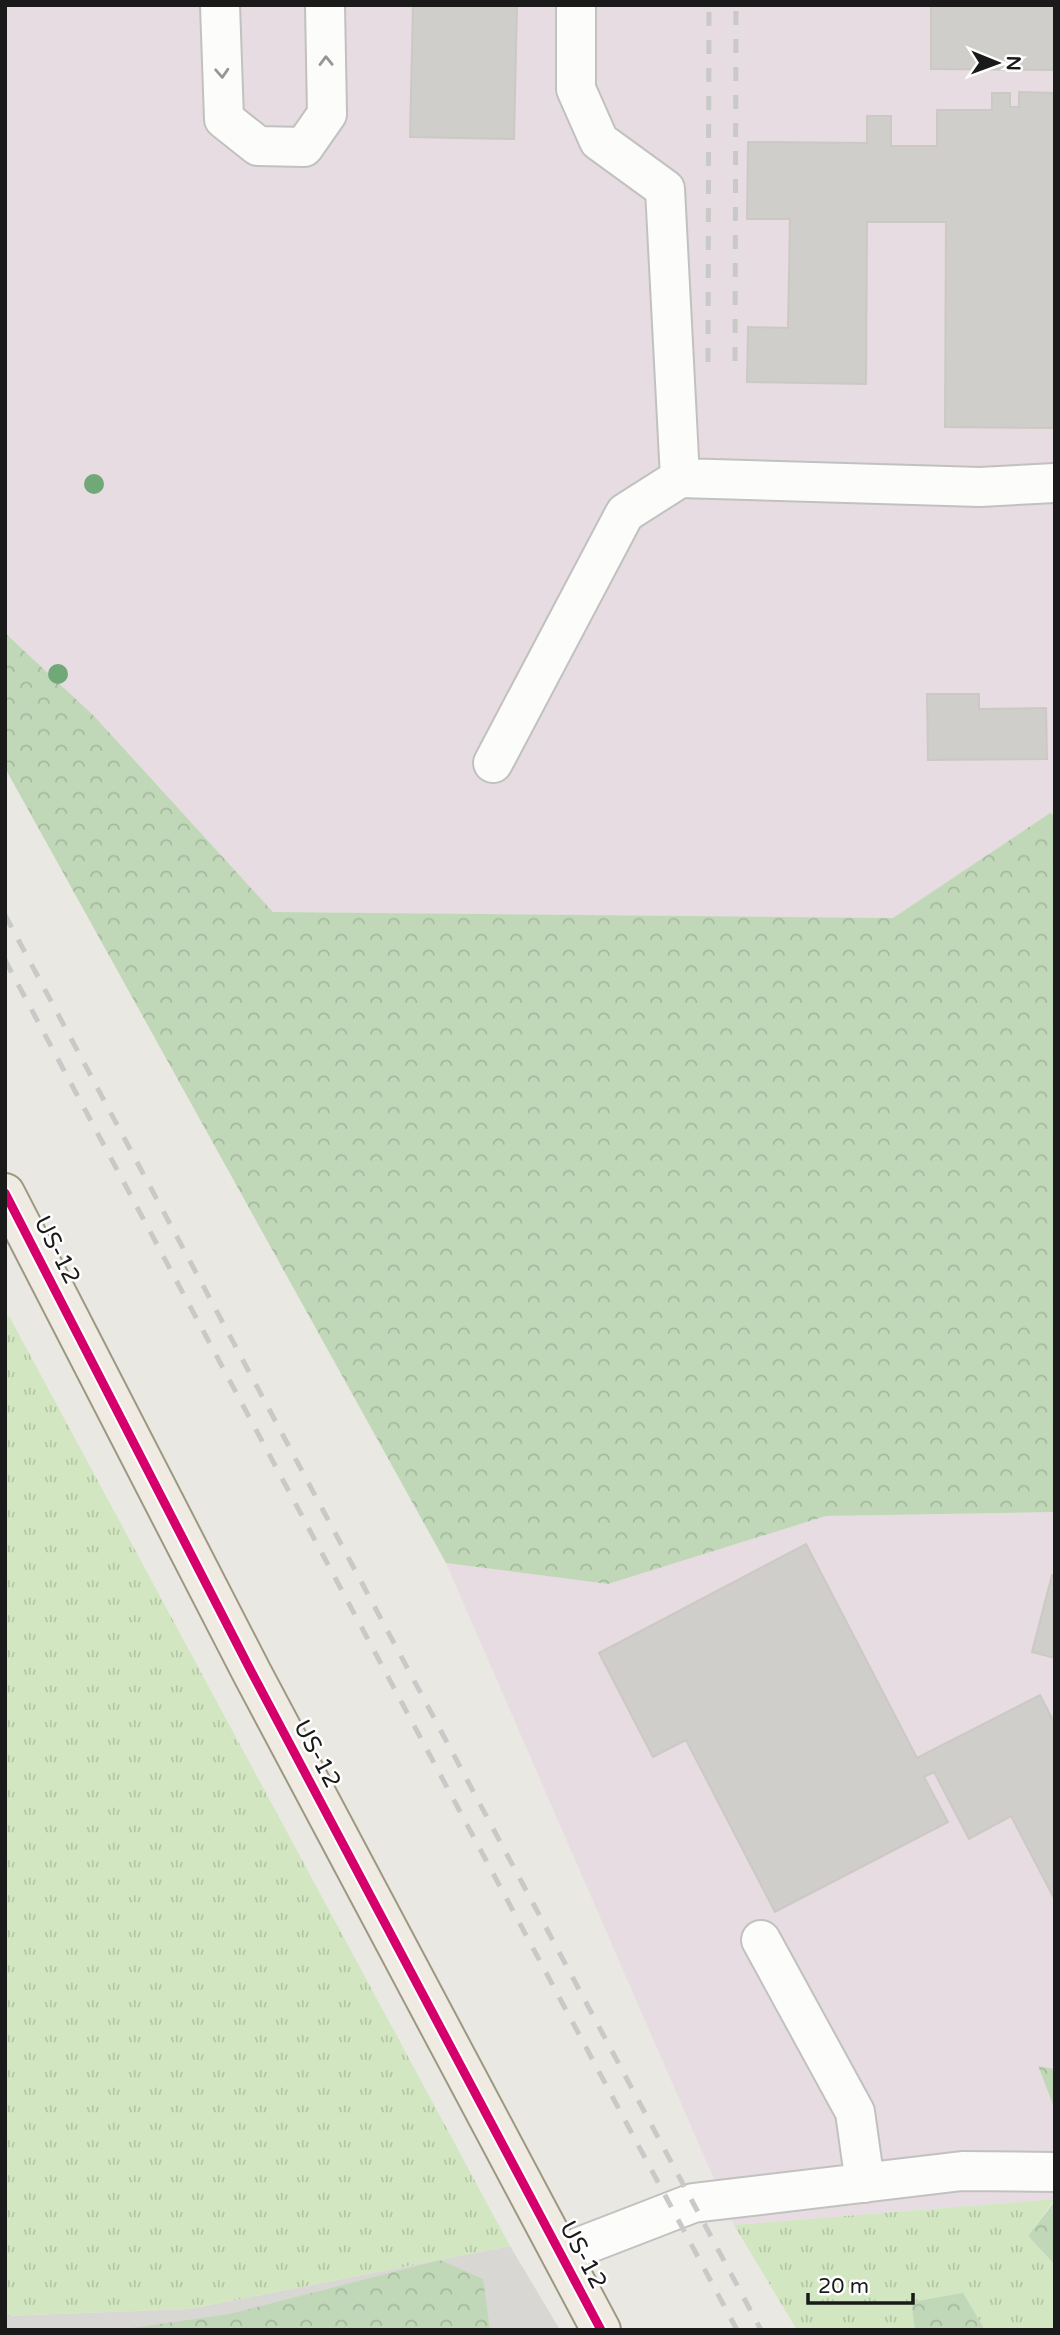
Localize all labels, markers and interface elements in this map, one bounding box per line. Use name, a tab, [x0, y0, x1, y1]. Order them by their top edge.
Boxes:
north arrow	[962, 28, 1032, 98]
one-way arrow	[318, 55, 334, 66]
text: N	[1002, 55, 1024, 71]
one-way arrow	[214, 68, 229, 79]
street label: US-12	[28, 1211, 86, 1289]
street label: US-12	[287, 1715, 347, 1793]
street label: US-12	[553, 2216, 613, 2294]
scale bar	[808, 2262, 913, 2306]
text: 20 m	[818, 2274, 869, 2299]

